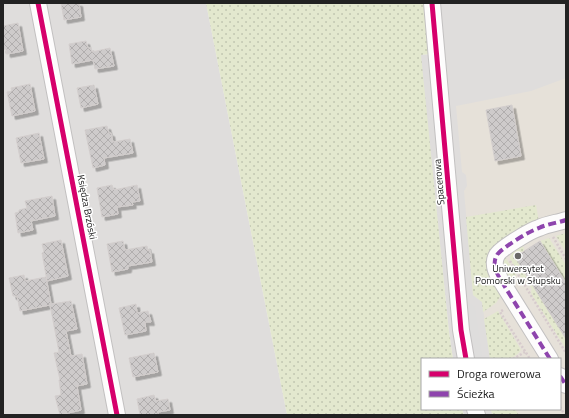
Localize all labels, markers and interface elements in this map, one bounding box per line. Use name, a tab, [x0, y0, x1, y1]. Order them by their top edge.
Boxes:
street label: Spacerowa	[430, 158, 448, 206]
street label: Księdza Brzóski	[73, 173, 101, 241]
marker: Uniwersytet Pomorski w Słupsku	[513, 251, 523, 261]
place label: Uniwersytet Pomorski w Słupsku	[475, 261, 561, 288]
legend	[421, 358, 561, 410]
text: Droga rowerowa	[457, 364, 541, 383]
text: Ścieżka	[457, 384, 495, 403]

